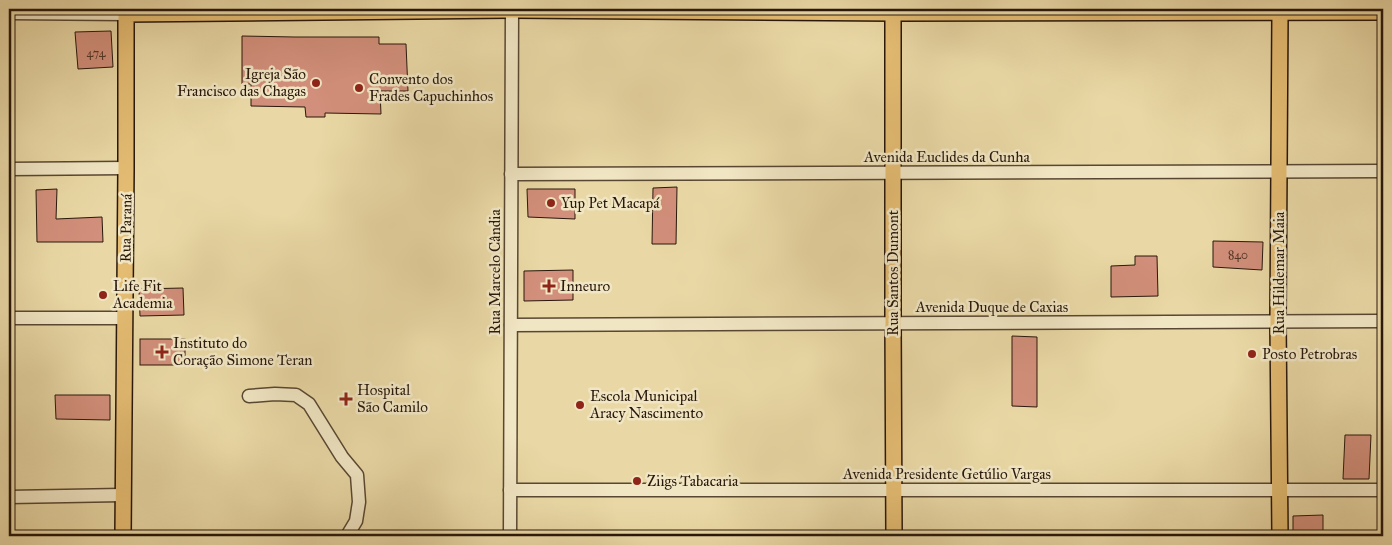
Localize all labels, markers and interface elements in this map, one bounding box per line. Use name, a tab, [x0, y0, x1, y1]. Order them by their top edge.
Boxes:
house number: 474	[87, 46, 106, 60]
place label: Igreja São Francisco das Chagas	[177, 65, 306, 100]
place label: Convento dos Frades Capuchinhos	[369, 70, 493, 105]
marker: Igreja São Francisco das Chagas	[310, 77, 322, 89]
marker: Convento dos Frades Capuchinhos	[353, 82, 365, 94]
street label: Avenida Euclides da Cunha	[863, 148, 1031, 166]
street label: Rua Paraná	[116, 193, 136, 263]
place label: Yup Pet Macapá	[561, 194, 660, 212]
marker: Yup Pet Macapá	[545, 197, 557, 209]
street label: Rua Marcelo Cândia	[486, 209, 504, 335]
street label: Rua Santos Dumont	[884, 209, 902, 336]
street label: Rua Hildemar Maia	[1270, 211, 1288, 334]
house number: 840	[1228, 248, 1248, 262]
place label: Life Fit Academia	[112, 277, 173, 312]
place label: Inneuro	[560, 277, 610, 295]
marker: Inneuro	[542, 279, 556, 293]
marker: Life Fit Academia	[97, 289, 109, 301]
street label: Avenida Duque de Caxias	[915, 298, 1068, 317]
place label: Instituto do Coração Simone Teran	[173, 334, 312, 369]
marker: Instituto do Coração Simone Teran	[155, 345, 169, 359]
place label: Posto Petrobras	[1262, 345, 1357, 363]
marker: Posto Petrobras	[1246, 348, 1258, 360]
place label: Hospital São Camilo	[357, 381, 428, 416]
place label: Escola Municipal Aracy Nascimento	[589, 387, 703, 422]
marker: Hospital São Camilo	[339, 392, 353, 406]
marker: Escola Municipal Aracy Nascimento	[574, 399, 586, 411]
street label: Avenida Presidente Getúlio Vargas	[842, 465, 1051, 483]
place label: Ziigs Tabacaria	[647, 472, 739, 490]
marker: Ziigs Tabacaria	[631, 475, 643, 487]

